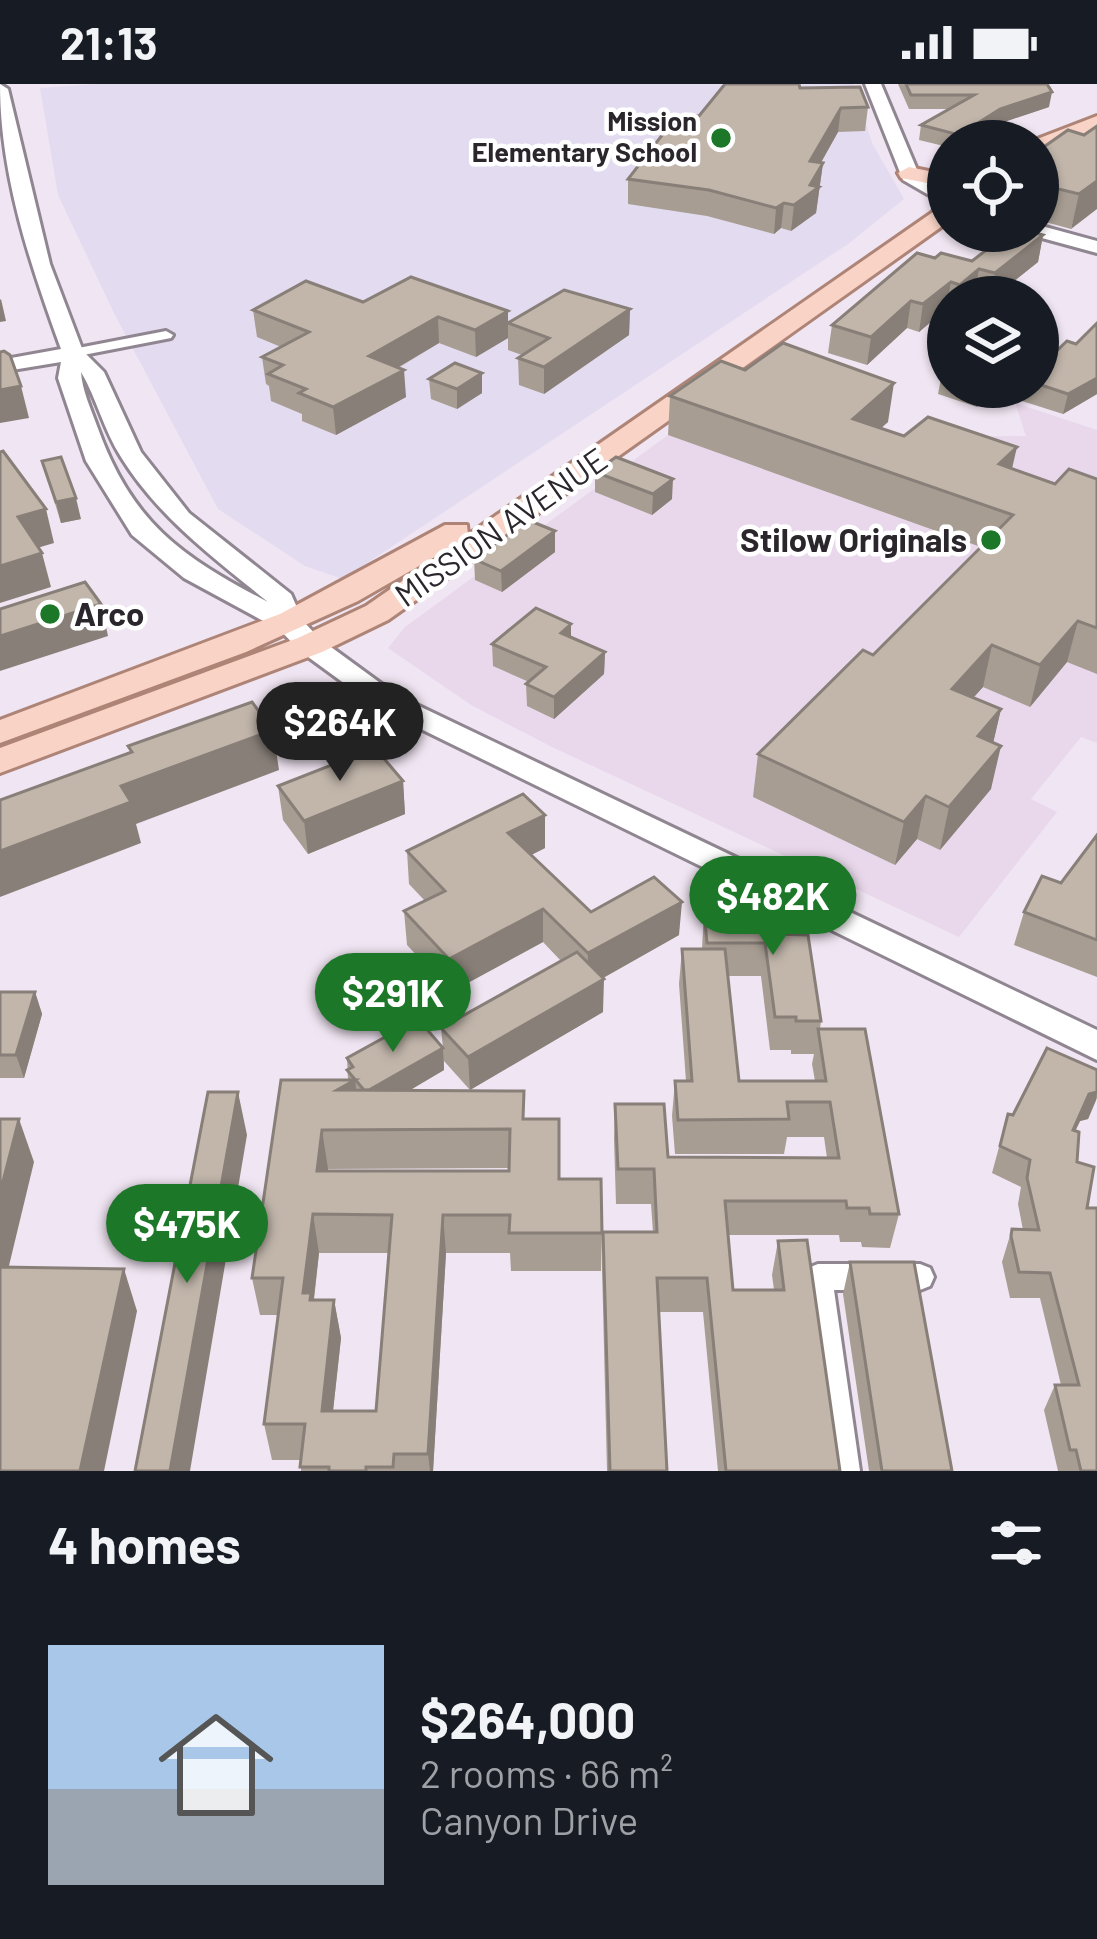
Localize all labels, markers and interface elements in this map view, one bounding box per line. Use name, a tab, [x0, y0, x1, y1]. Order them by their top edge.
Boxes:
text: 21:13	[60, 15, 157, 69]
place label: Mission Elementary School	[472, 104, 697, 167]
map controls	[927, 120, 1059, 408]
button: locate	[927, 120, 1059, 252]
marker: Mission Elementary School	[708, 125, 734, 151]
button: layers	[927, 276, 1059, 408]
street label: MISSION AVENUE	[387, 438, 614, 614]
place label: Stilow Originals	[740, 519, 967, 559]
marker: Stilow Originals	[978, 527, 1004, 553]
place label: Arco	[74, 593, 144, 633]
marker: Arco	[37, 601, 63, 627]
pin: $264K	[256, 682, 424, 784]
text: $264K	[283, 697, 397, 744]
pin: $482K	[689, 856, 857, 958]
text: $482K	[716, 871, 830, 918]
pin: $291K	[309, 953, 477, 1055]
text: $291K	[342, 968, 444, 1015]
pin: $475K	[103, 1184, 271, 1286]
text: $475K	[133, 1199, 241, 1246]
icon: filters	[983, 1510, 1049, 1576]
text: 4 homes	[48, 1513, 241, 1574]
text: $264,000	[420, 1688, 635, 1749]
icon: home	[144, 1693, 288, 1837]
text: 2 rooms · 66 m²	[420, 1749, 673, 1796]
text: Canyon Drive	[420, 1796, 638, 1843]

